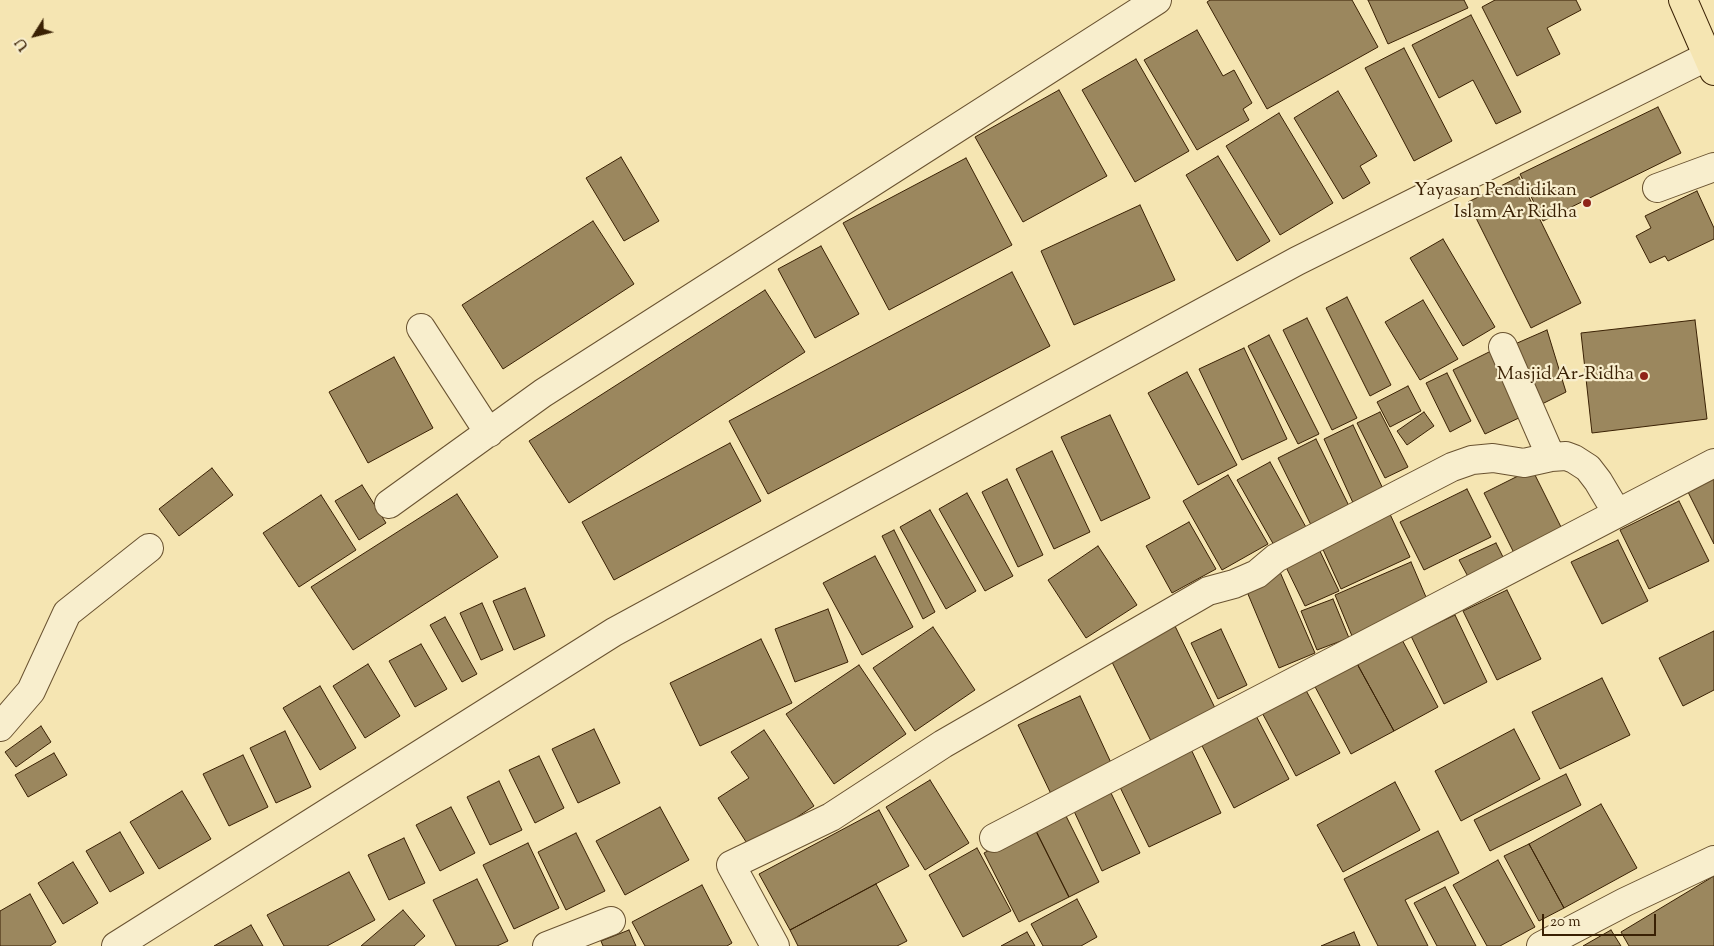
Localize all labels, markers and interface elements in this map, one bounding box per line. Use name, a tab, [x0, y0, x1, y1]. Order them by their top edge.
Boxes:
north arrow	[10, 10, 60, 60]
text: U	[11, 33, 34, 54]
place label: Yayasan Pendidikan Islam Ar Ridha	[1414, 181, 1577, 225]
marker: Yayasan Pendidikan Islam Ar Ridha	[1581, 197, 1593, 209]
place label: Masjid Ar-Ridha	[1497, 365, 1634, 387]
marker: Masjid Ar-Ridha	[1638, 370, 1650, 382]
scale bar	[1544, 904, 1658, 936]
text: 20 m	[1550, 912, 1581, 933]

